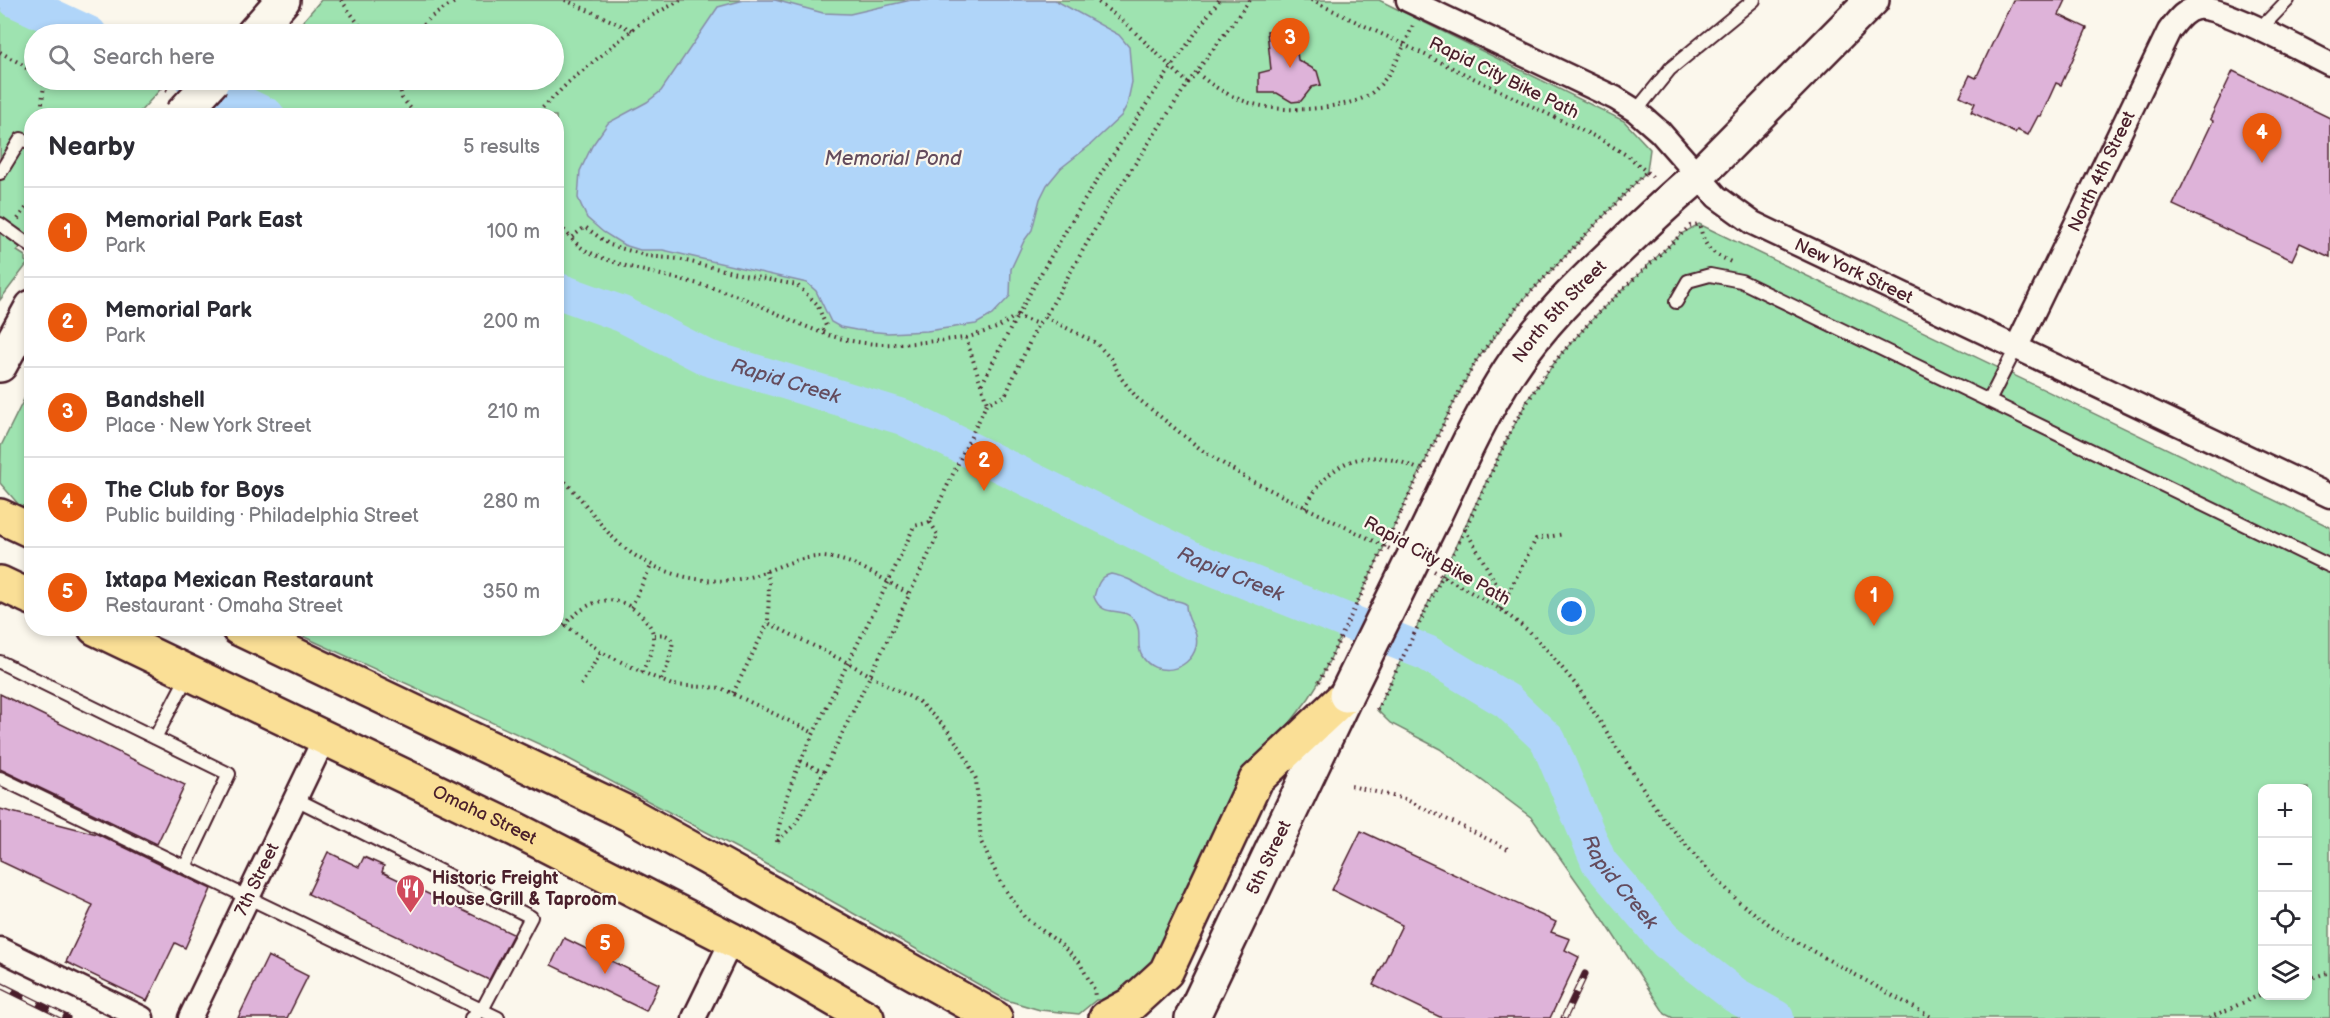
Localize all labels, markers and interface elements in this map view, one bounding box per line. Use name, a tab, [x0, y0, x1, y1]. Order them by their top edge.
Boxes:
pin: 3	[1270, 19, 1310, 68]
search box	[24, 24, 564, 90]
street label: Rapid City Bike Path	[1426, 33, 1582, 123]
icon: search	[45, 41, 78, 74]
text: Search here	[93, 44, 215, 71]
street label: North 4th Street	[2063, 107, 2140, 235]
pin: 4	[2242, 114, 2282, 163]
text: Nearby	[48, 132, 135, 163]
text: 5 results	[463, 135, 540, 159]
water label: Memorial Pond	[825, 147, 962, 171]
text: Memorial Park East	[105, 207, 303, 234]
text: 1	[63, 220, 72, 244]
text: 100 m	[487, 220, 540, 244]
text: Park	[105, 234, 145, 258]
street label: New York Street	[1791, 234, 1917, 308]
street label: North 5th Street	[1508, 255, 1611, 367]
text: Memorial Park	[105, 297, 252, 324]
text: 2	[62, 310, 73, 334]
text: 200 m	[483, 310, 540, 334]
text: Park	[105, 324, 145, 348]
water label: Rapid Creek	[728, 354, 844, 410]
text: Bandshell	[105, 387, 205, 414]
text: 3	[62, 400, 73, 424]
text: 210 m	[487, 400, 540, 424]
text: Place · New York Street	[105, 414, 311, 438]
pin: 2	[964, 442, 1004, 491]
text: The Club for Boys	[105, 477, 284, 504]
text: 4	[62, 490, 73, 514]
text: 280 m	[483, 490, 540, 514]
text: Public building · Philadelphia Street	[105, 504, 419, 528]
street label: Rapid City Bike Path	[1360, 512, 1514, 610]
water label: Rapid Creek	[1173, 542, 1288, 607]
text: Ixtapa Mexican Restaraunt	[105, 567, 373, 594]
pin: 1	[1854, 576, 1894, 626]
text: 5	[62, 580, 73, 604]
text: 350 m	[483, 580, 540, 604]
text: Restaurant · Omaha Street	[105, 594, 343, 618]
your location	[1557, 597, 1586, 626]
street label: Omaha Street	[429, 781, 541, 849]
map controls	[2258, 784, 2312, 1000]
button: +	[2258, 784, 2312, 838]
street label: 5th Street	[1242, 816, 1295, 898]
water label: Rapid Creek	[1577, 831, 1664, 935]
button: −	[2258, 838, 2312, 892]
street label: 7th Street	[230, 839, 283, 919]
place label: Historic Freight House Grill & Taproom	[432, 868, 617, 910]
restaurant icon: Historic Freight House Grill & Taproom	[395, 872, 427, 914]
button: locate	[2258, 892, 2312, 946]
pin: 5	[586, 924, 624, 974]
button: layers	[2258, 946, 2312, 1000]

